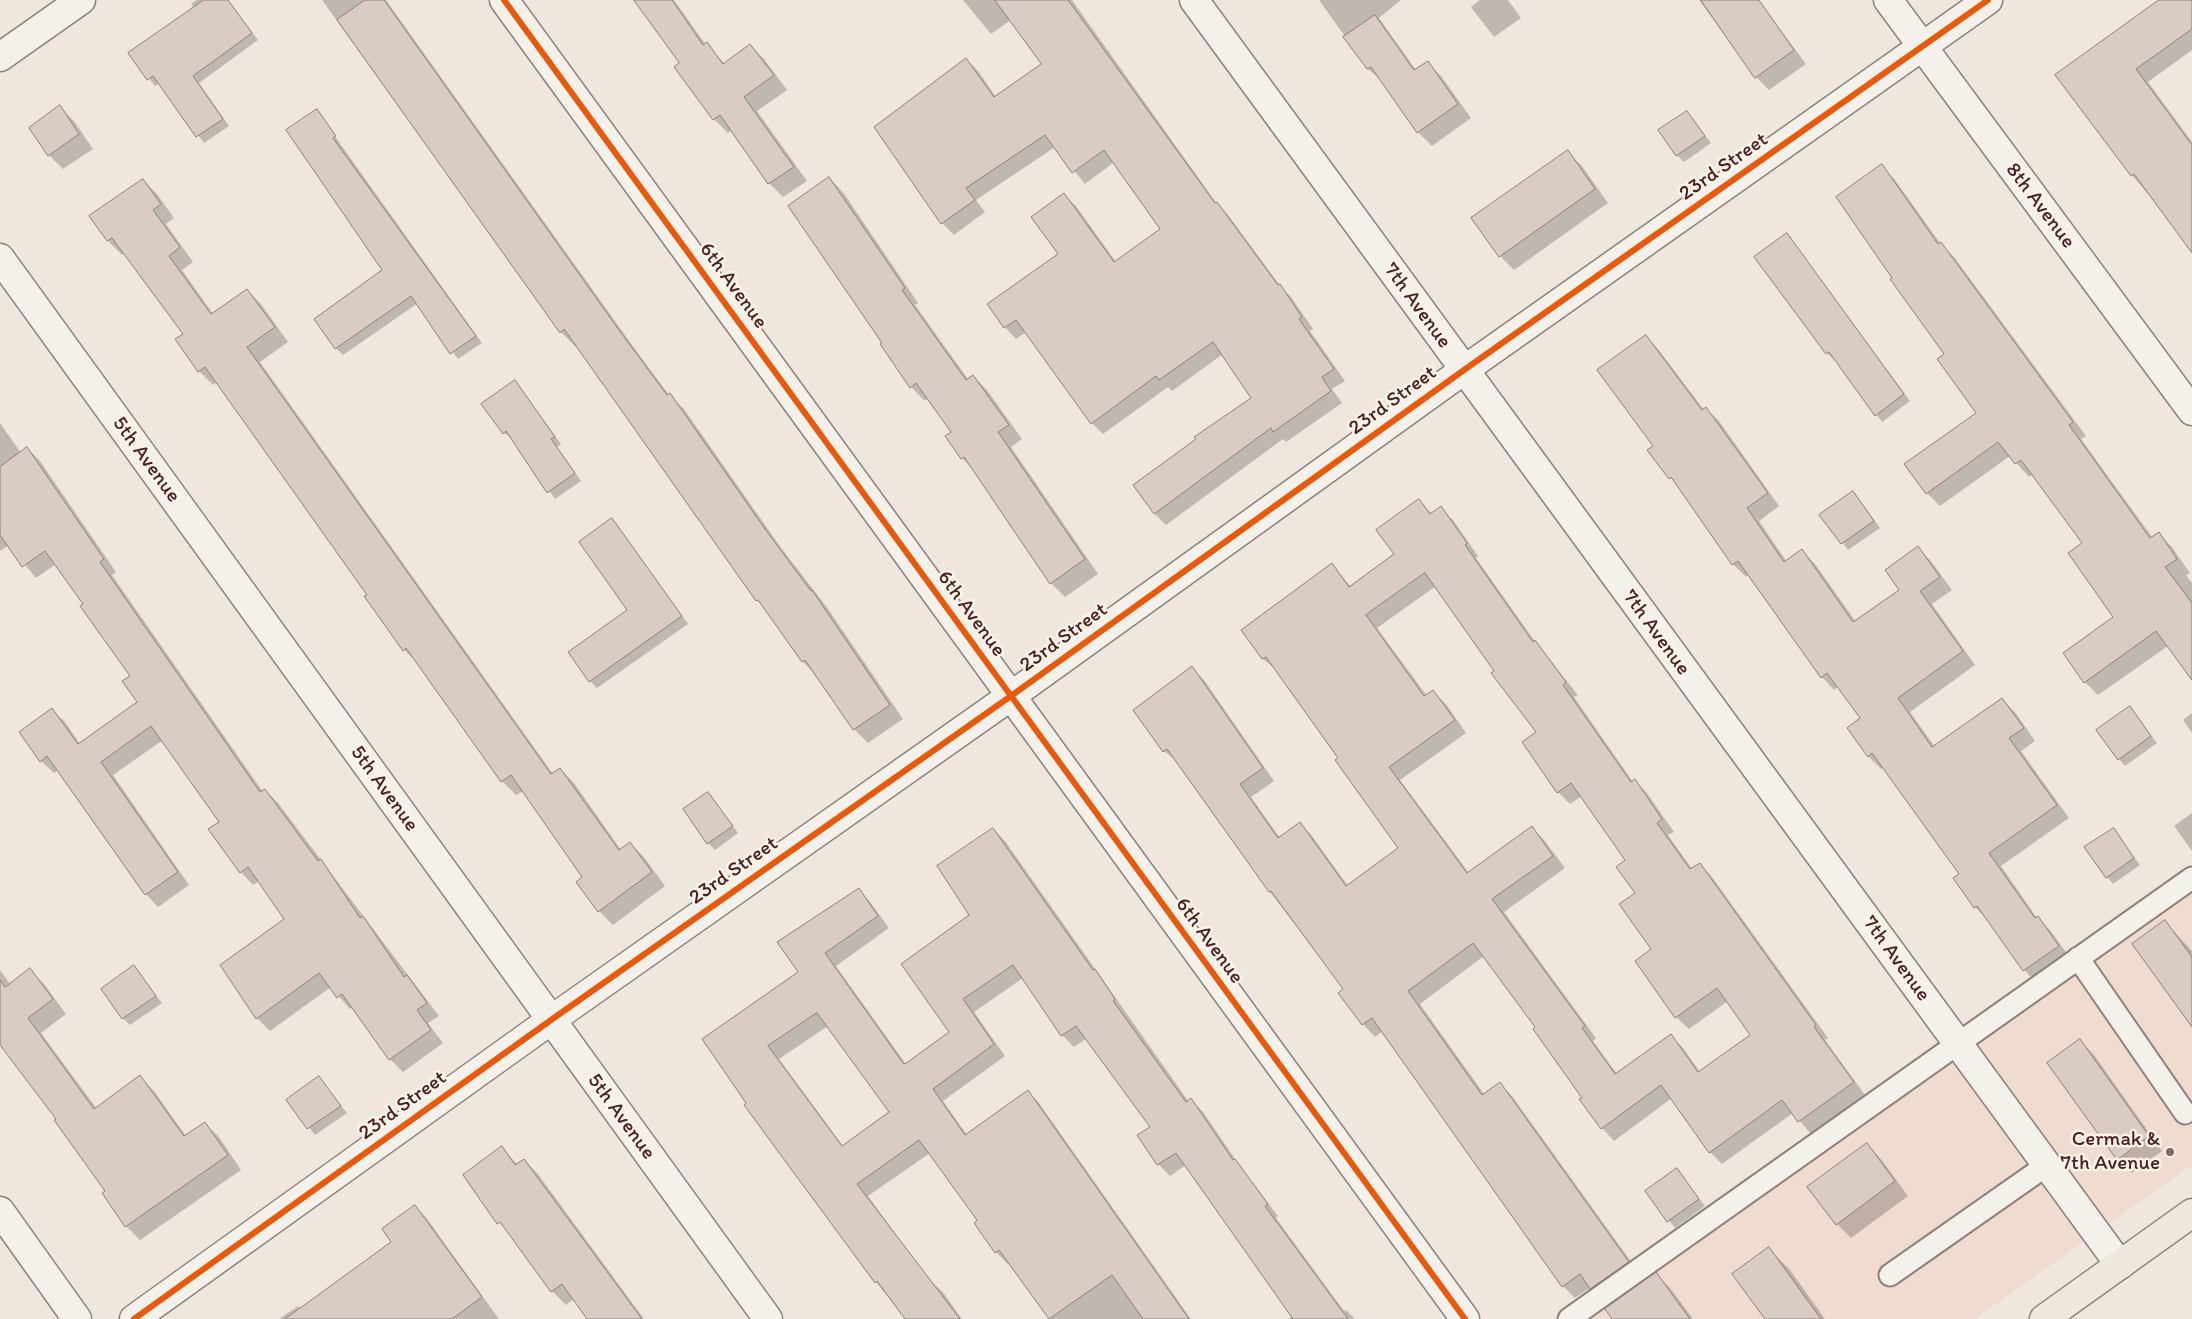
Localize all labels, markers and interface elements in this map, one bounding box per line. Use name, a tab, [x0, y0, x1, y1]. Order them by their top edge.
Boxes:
street label: 23rd Street	[1675, 127, 1773, 207]
street label: 8th Avenue	[2000, 158, 2080, 254]
street label: 6th Avenue	[693, 238, 773, 334]
street label: 7th Avenue	[1378, 258, 1456, 354]
street label: 23rd Street	[1344, 361, 1442, 441]
street label: 5th Avenue	[106, 412, 186, 508]
street label: 6th Avenue	[931, 566, 1011, 662]
street label: 7th Avenue	[1617, 585, 1695, 681]
street label: 23rd Street	[1015, 598, 1113, 678]
street label: 5th Avenue	[344, 741, 424, 837]
street label: 23rd Street	[685, 831, 783, 911]
street label: 6th Avenue	[1169, 893, 1249, 989]
street label: 7th Avenue	[1857, 911, 1935, 1007]
street label: 23rd Street	[354, 1066, 452, 1146]
street label: 5th Avenue	[581, 1069, 661, 1165]
place label: Cermak & 7th Avenue	[2061, 1127, 2160, 1177]
marker: Cermak & 7th Avenue	[2164, 1146, 2176, 1158]

